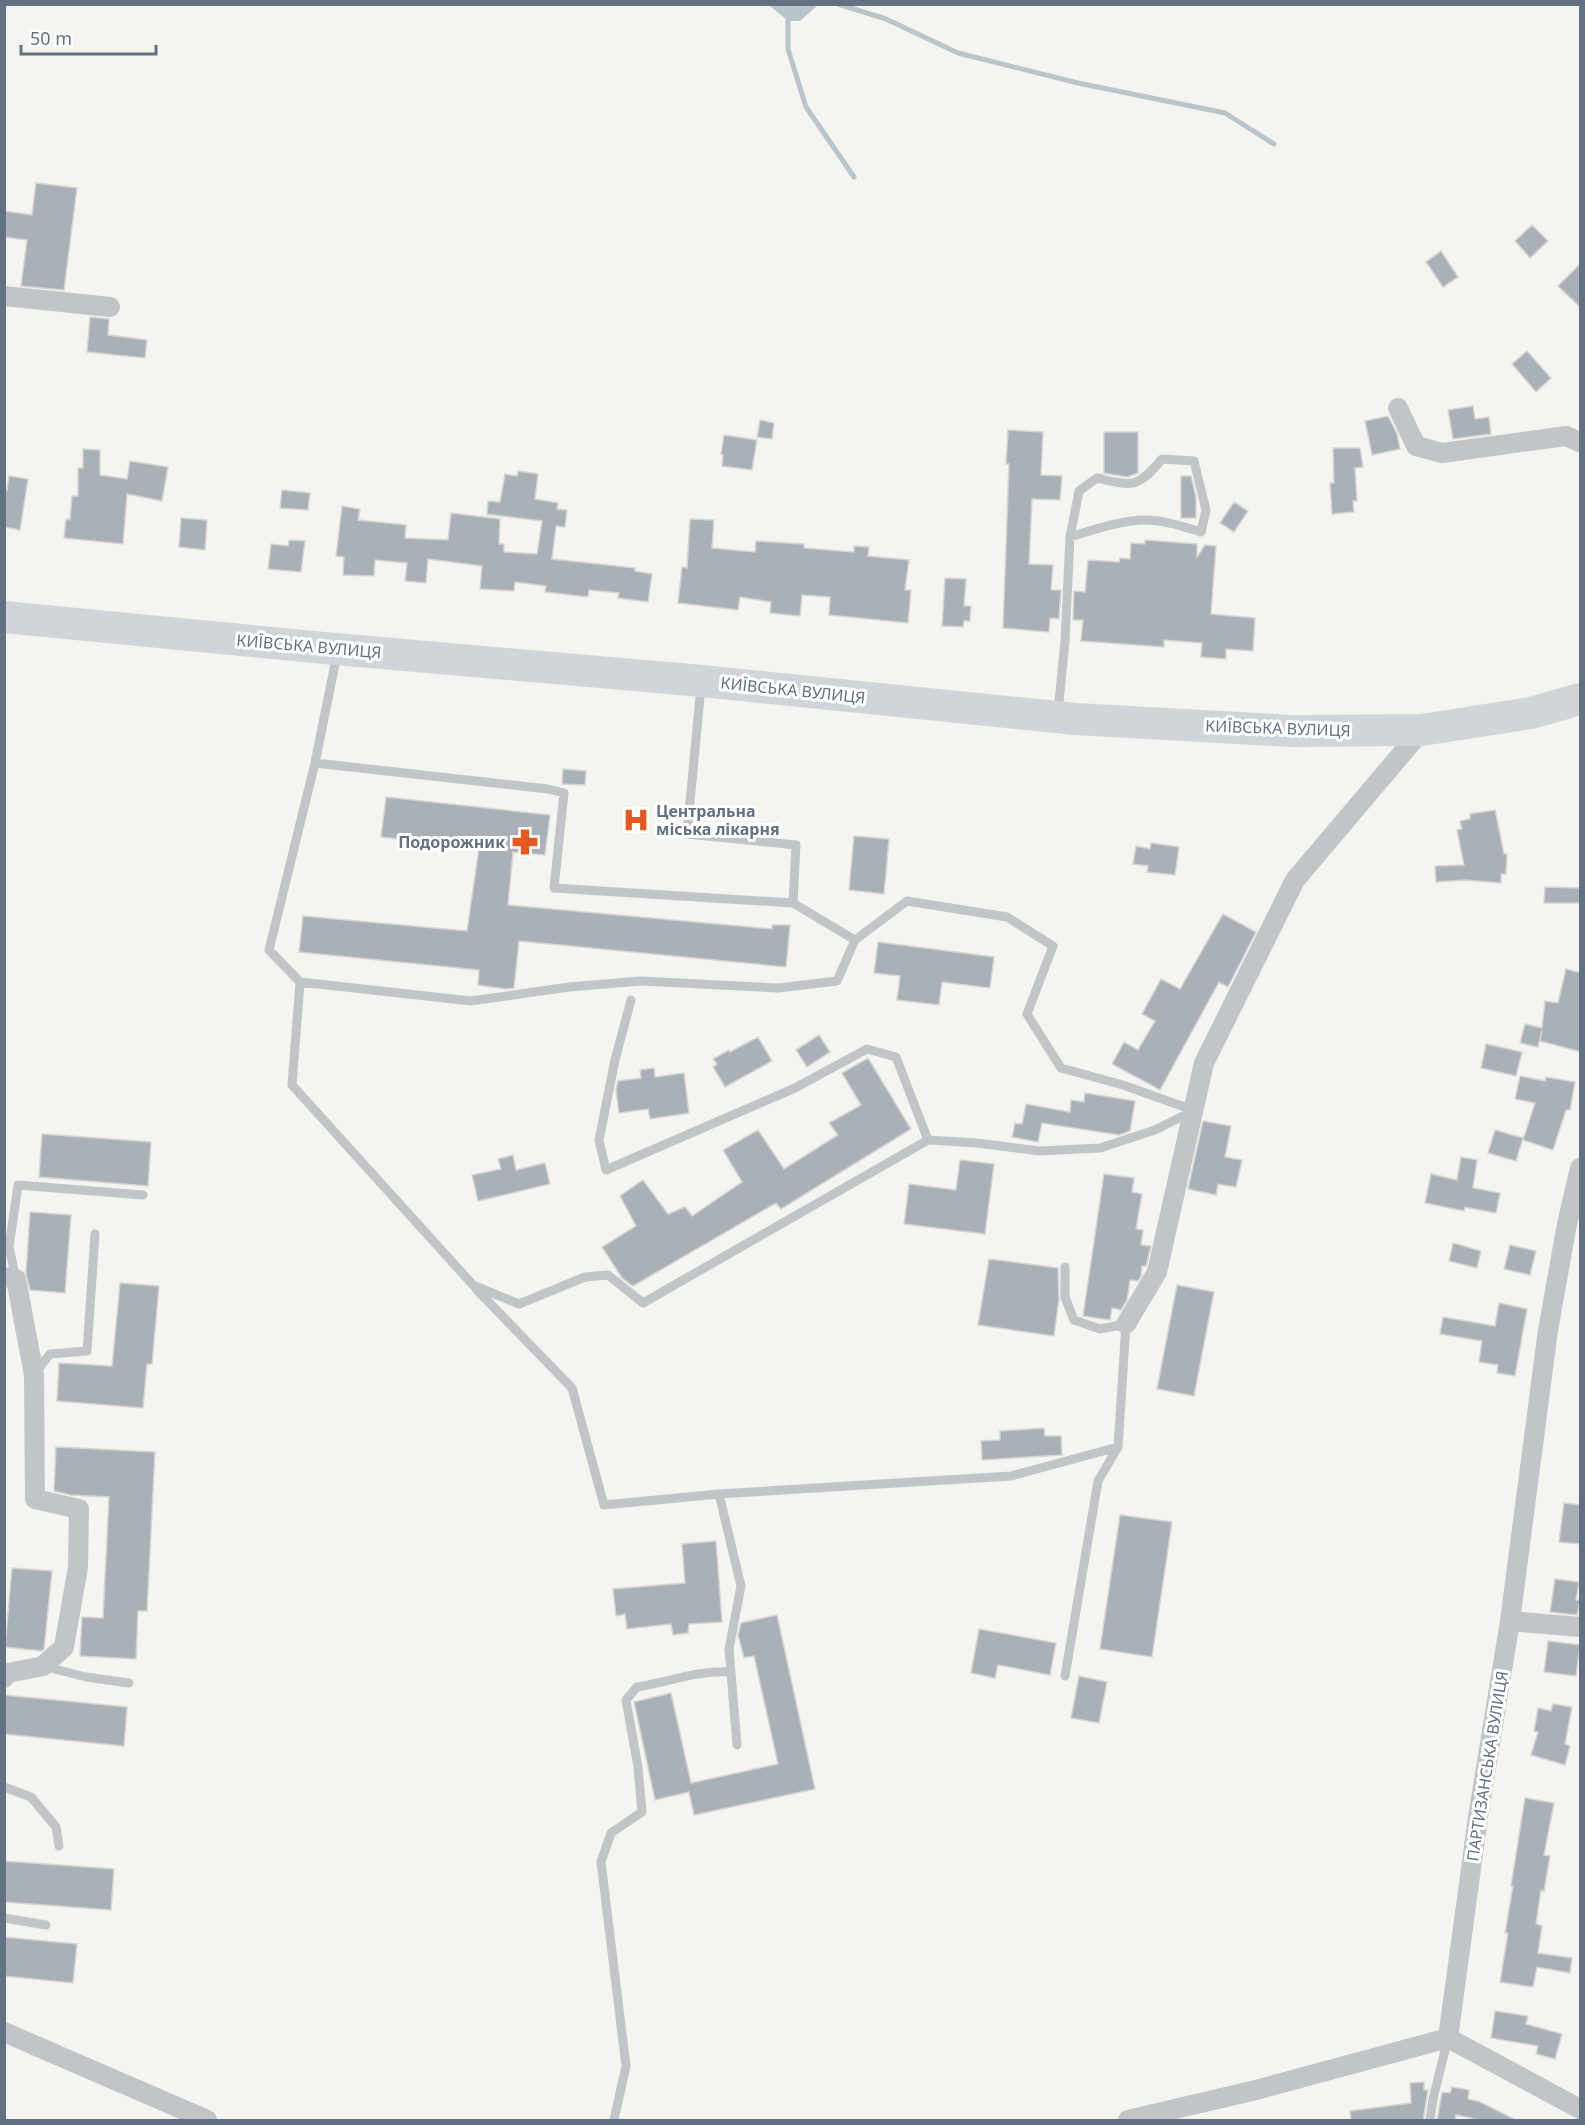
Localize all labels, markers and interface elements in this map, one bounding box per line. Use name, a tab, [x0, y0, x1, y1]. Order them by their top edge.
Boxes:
scale bar	[21, 18, 156, 56]
text: 50 m	[30, 26, 72, 50]
street label: КИЇВСЬКА ВУЛИЦЯ	[236, 629, 382, 663]
street label: КИЇВСЬКА ВУЛИЦЯ	[719, 671, 867, 709]
street label: КИЇВСЬКА ВУЛИЦЯ	[1205, 714, 1351, 742]
place label: Центральна міська лікарня	[656, 800, 780, 840]
hospital icon: Центральна міська лікарня	[621, 805, 651, 835]
pharmacy icon: Подорожник	[510, 827, 540, 857]
place label: Подорожник	[398, 831, 505, 853]
street label: ПАРТИЗАНСЬКА ВУЛИЦЯ	[1461, 1669, 1513, 1863]

